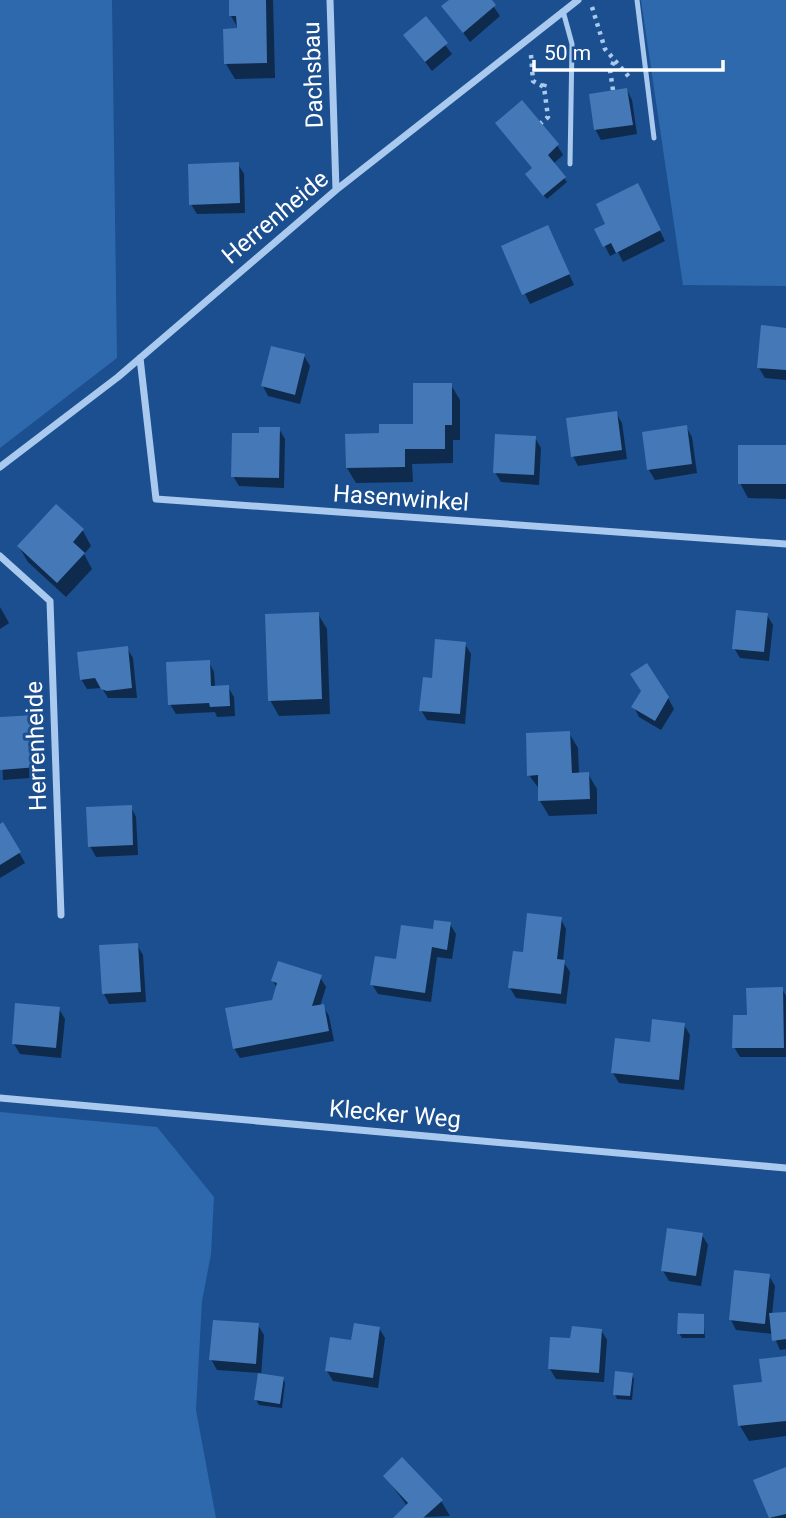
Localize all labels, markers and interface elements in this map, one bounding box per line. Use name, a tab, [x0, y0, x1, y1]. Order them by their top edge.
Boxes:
street label: Dachsbau	[297, 21, 329, 129]
scale bar	[534, 28, 723, 72]
text: 50 m	[544, 41, 591, 65]
street label: Herrenheide	[216, 165, 334, 269]
street label: Hasenwinkel	[332, 479, 470, 517]
street label: Herrenheide	[20, 681, 52, 811]
street label: Klecker Weg	[328, 1094, 462, 1134]

